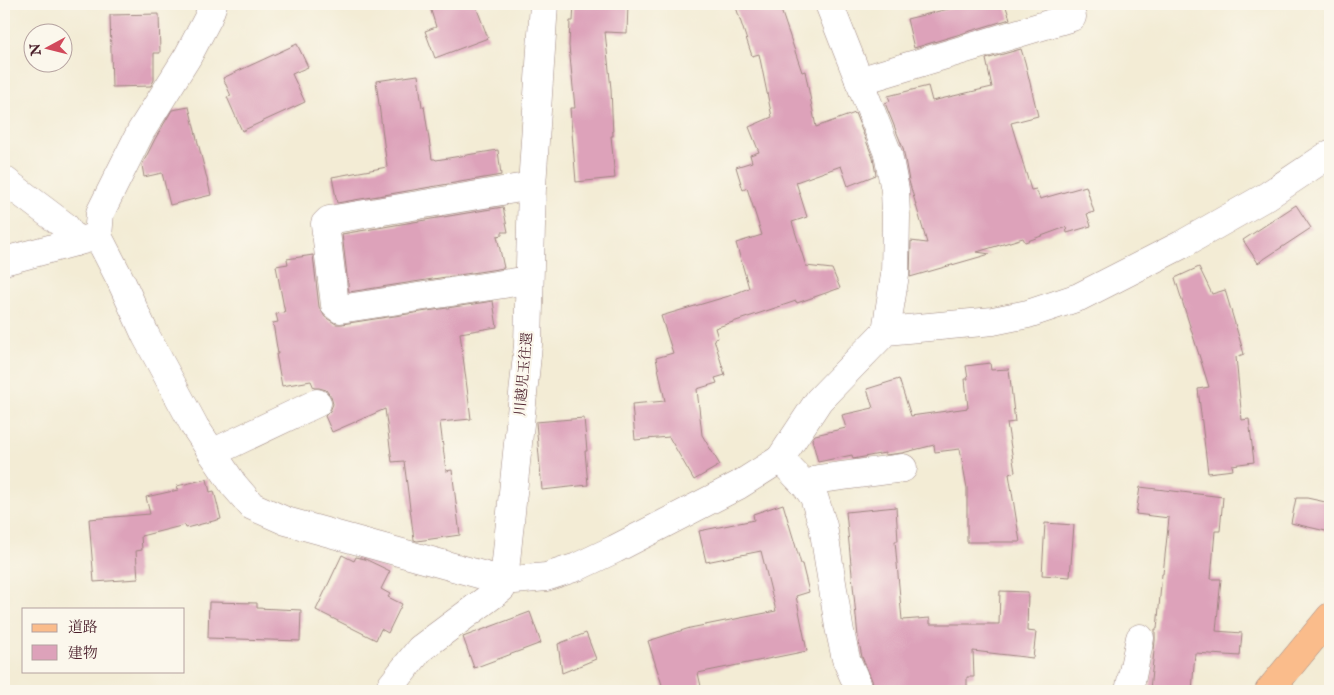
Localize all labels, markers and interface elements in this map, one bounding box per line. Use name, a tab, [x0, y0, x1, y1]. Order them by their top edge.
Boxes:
north arrow	[22, 22, 72, 72]
text: N	[26, 42, 46, 58]
street label: 川越児玉往還	[511, 331, 537, 417]
legend	[22, 608, 185, 672]
text: 道路	[68, 618, 98, 637]
text: 建物	[68, 644, 98, 663]

